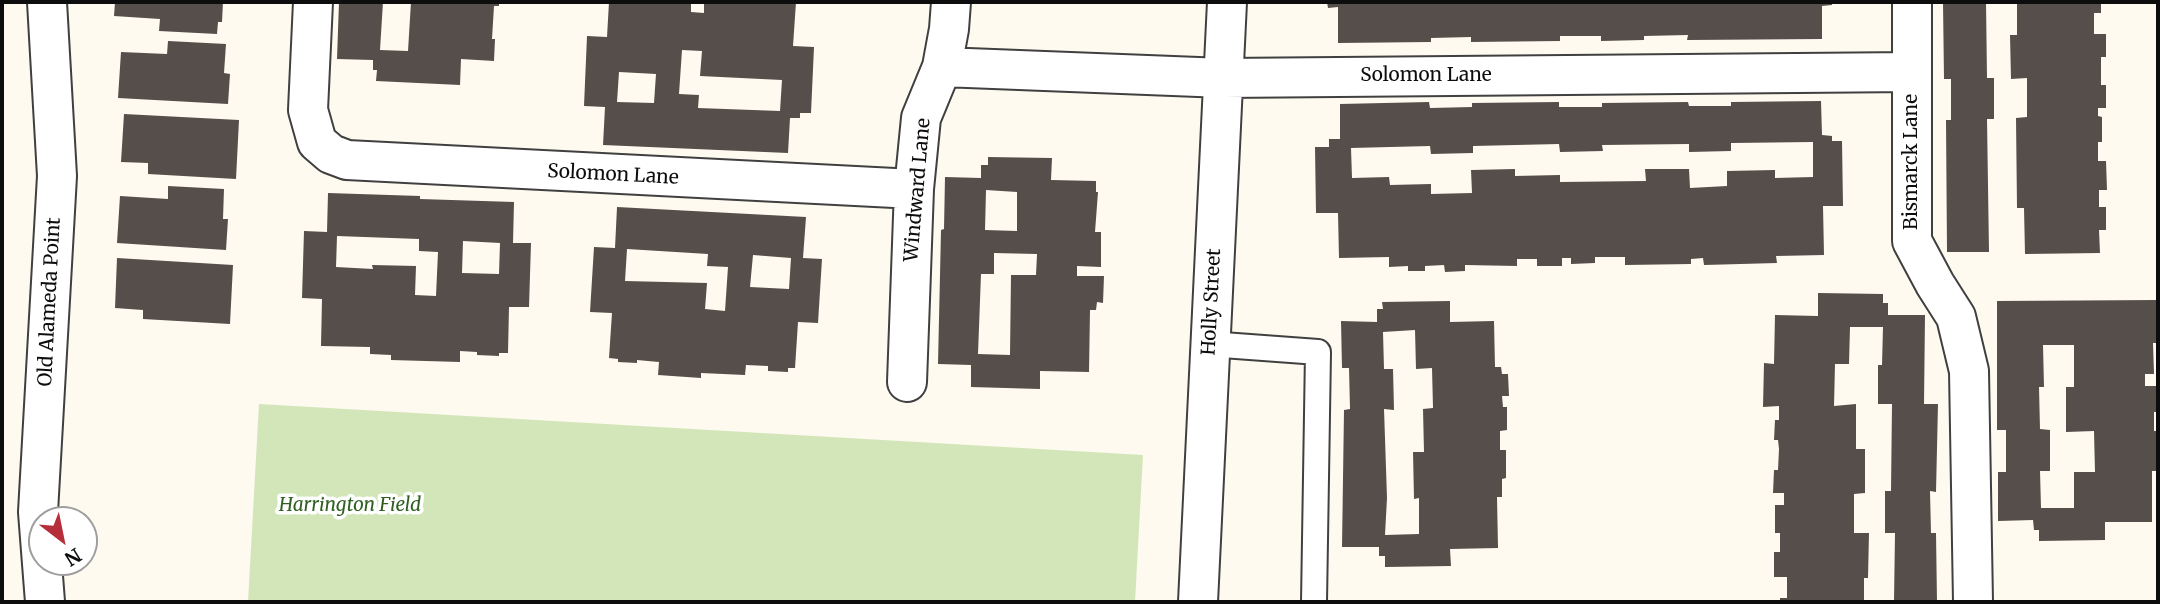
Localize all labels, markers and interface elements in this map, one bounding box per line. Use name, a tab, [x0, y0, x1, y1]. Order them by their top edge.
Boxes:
street label: Solomon Lane	[1360, 65, 1492, 87]
street label: Bismarck Lane	[1901, 94, 1923, 230]
street label: Windward Lane	[900, 117, 936, 263]
street label: Solomon Lane	[547, 160, 679, 190]
street label: Old Alameda Point	[34, 217, 66, 387]
street label: Holly Street	[1198, 248, 1226, 356]
park label: Harrington Field	[279, 495, 421, 517]
north arrow	[28, 506, 98, 576]
text: N	[60, 543, 86, 571]

